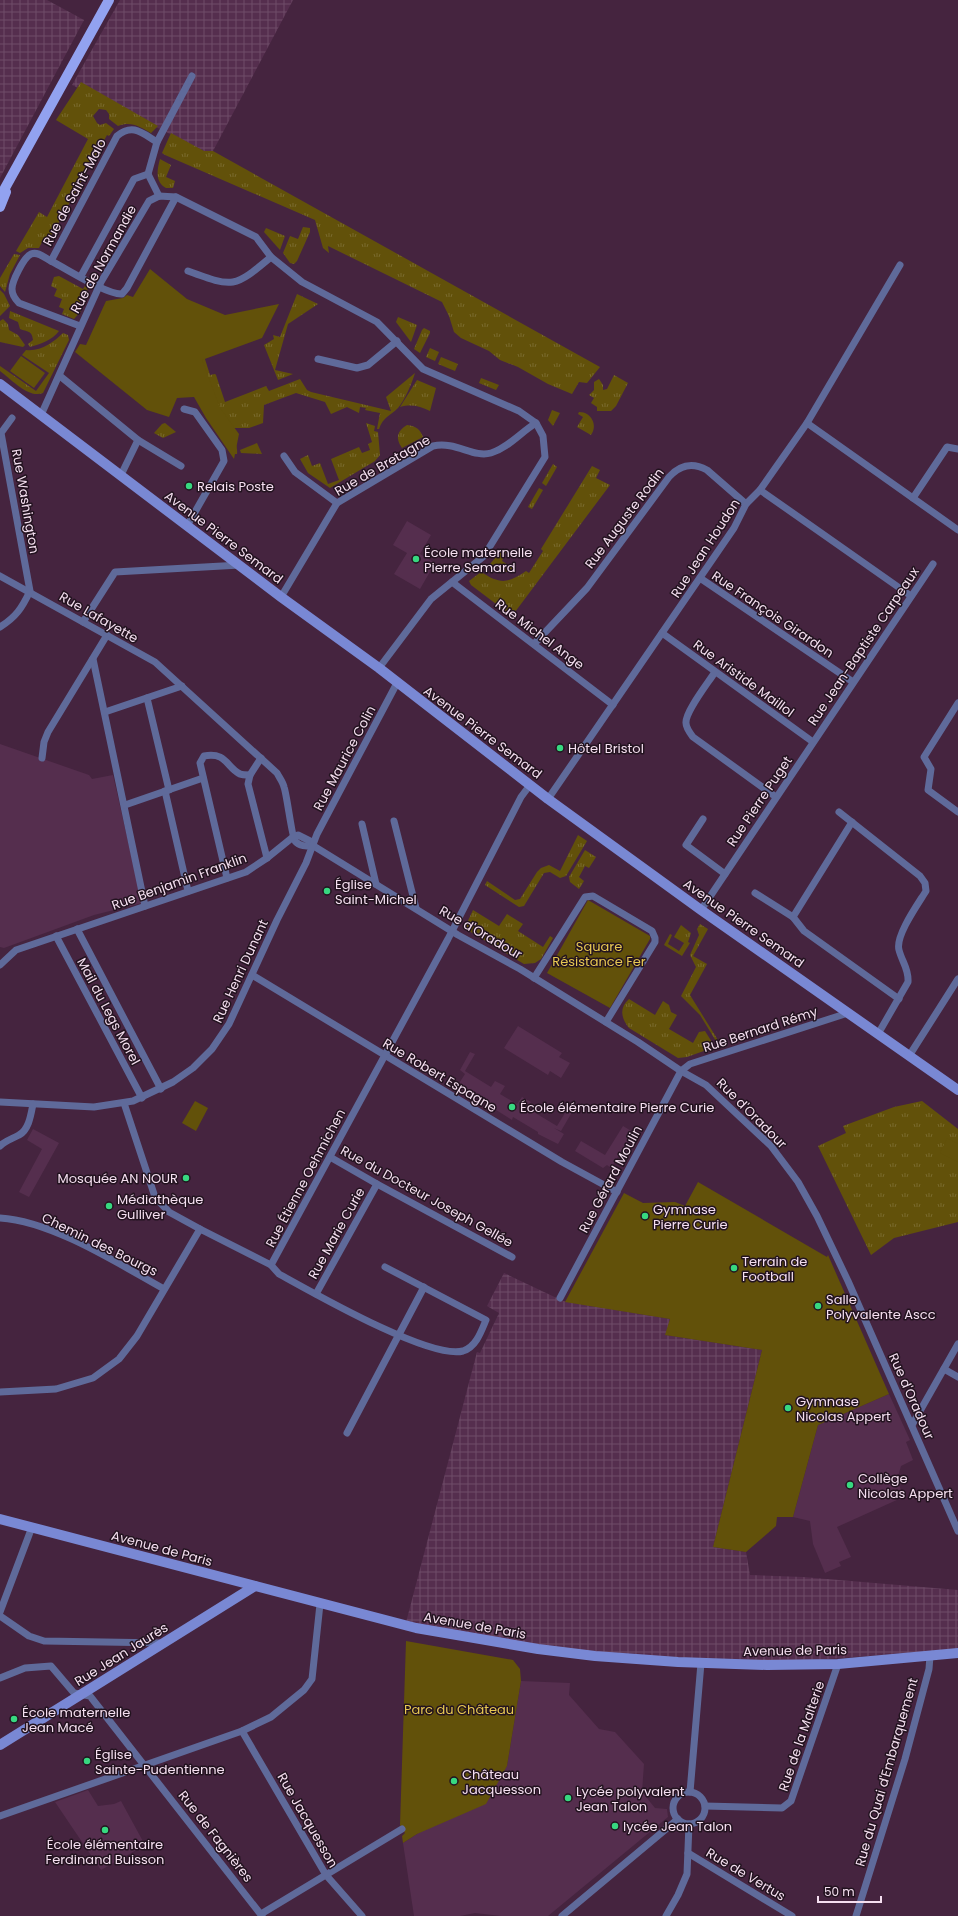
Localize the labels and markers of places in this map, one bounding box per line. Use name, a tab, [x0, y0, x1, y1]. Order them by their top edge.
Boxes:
place label: Relais Poste	[197, 477, 274, 496]
marker: Relais Poste	[184, 481, 194, 491]
place label: École maternelle Pierre Semard	[424, 543, 532, 577]
marker: École maternelle Pierre Semard	[411, 554, 421, 564]
place label: Hôtel Bristol	[568, 739, 644, 758]
marker: Hôtel Bristol	[555, 743, 565, 753]
place label: Église Saint-Michel	[335, 875, 417, 909]
marker: Église Saint-Michel	[322, 886, 332, 896]
place label: École élémentaire Pierre Curie	[520, 1098, 714, 1117]
marker: École élémentaire Pierre Curie	[507, 1102, 517, 1112]
place label: Mosquée AN NOUR	[58, 1169, 178, 1188]
marker: Mosquée AN NOUR	[181, 1173, 191, 1183]
place label: Médiathèque Gulliver	[117, 1190, 203, 1224]
place label: Gymnase Pierre Curie	[653, 1200, 727, 1234]
marker: Médiathèque Gulliver	[104, 1201, 114, 1211]
marker: Gymnase Pierre Curie	[640, 1211, 650, 1221]
place label: Terrain de Football	[742, 1252, 807, 1286]
marker: Terrain de Football	[729, 1263, 739, 1273]
place label: Salle Polyvalente Ascc	[826, 1290, 936, 1324]
marker: Salle Polyvalente Ascc	[813, 1301, 823, 1311]
place label: Gymnase Nicolas Appert	[796, 1392, 891, 1426]
marker: Gymnase Nicolas Appert	[783, 1403, 793, 1413]
place label: Collège Nicolas Appert	[858, 1469, 953, 1503]
marker: Collège Nicolas Appert	[845, 1480, 855, 1490]
place label: École maternelle Jean Macé	[22, 1703, 130, 1737]
marker: École maternelle Jean Macé	[9, 1714, 19, 1724]
place label: Église Sainte-Pudentienne	[95, 1745, 225, 1779]
marker: Église Sainte-Pudentienne	[82, 1756, 92, 1766]
place label: Château Jacquesson	[462, 1765, 541, 1799]
marker: Château Jacquesson	[449, 1776, 459, 1786]
place label: Lycée polyvalent Jean Talon	[576, 1782, 685, 1816]
marker: Lycée polyvalent Jean Talon	[563, 1793, 573, 1803]
place label: lycée Jean Talon	[623, 1817, 732, 1836]
marker: lycée Jean Talon	[610, 1821, 620, 1831]
marker: École élémentaire Ferdinand Buisson	[100, 1825, 110, 1835]
place label: École élémentaire Ferdinand Buisson	[46, 1835, 164, 1869]

